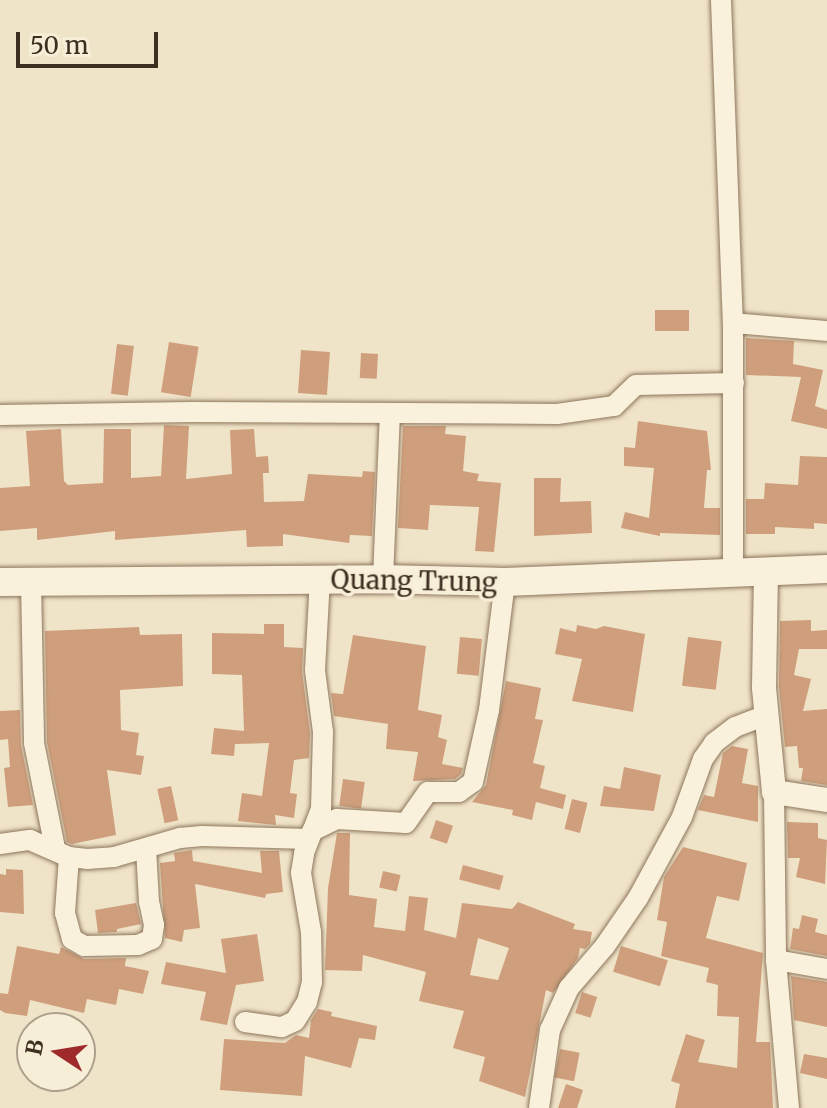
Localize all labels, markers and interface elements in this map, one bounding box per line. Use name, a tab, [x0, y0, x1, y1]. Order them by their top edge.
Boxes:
scale bar	[20, 16, 162, 66]
text: 50 m	[30, 30, 89, 61]
street label: Quang Trung	[330, 564, 498, 598]
north arrow	[16, 1012, 96, 1092]
text: B	[19, 1037, 50, 1058]

